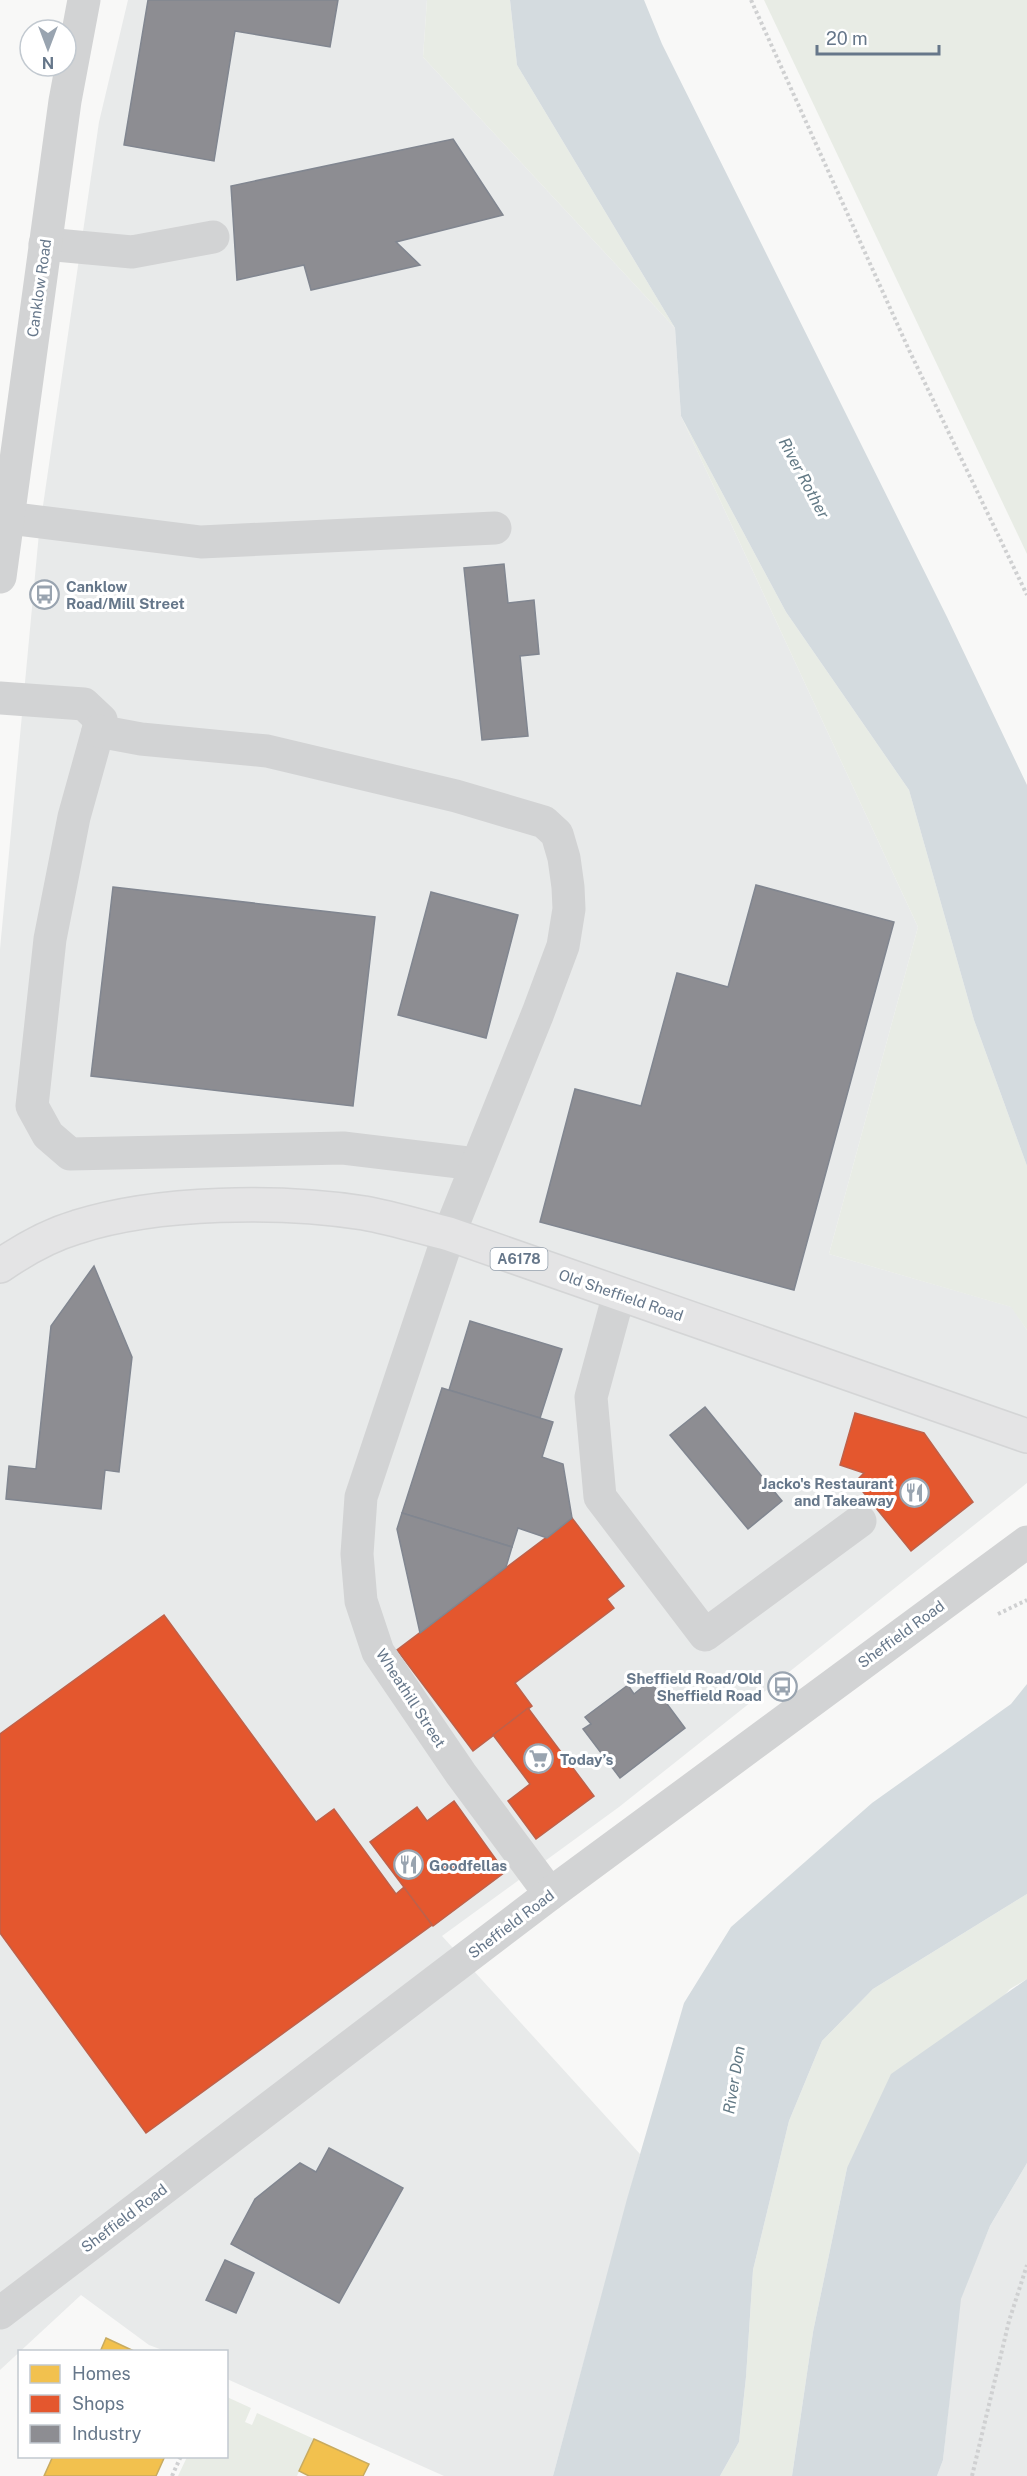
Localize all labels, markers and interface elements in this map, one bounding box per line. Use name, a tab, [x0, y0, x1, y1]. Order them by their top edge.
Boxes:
north arrow	[18, 18, 78, 78]
scale bar	[817, 18, 938, 56]
text: 20 m	[826, 28, 868, 49]
text: N	[42, 53, 54, 72]
street label: Canklow Road	[24, 238, 54, 338]
water label: River Rother	[775, 434, 834, 522]
place label: Canklow Road/Mill Street	[66, 578, 185, 612]
bus stop icon: Canklow Road/Mill Street	[29, 579, 61, 611]
road number: A6178	[490, 1248, 548, 1270]
street label: Old Sheffield Road	[557, 1266, 685, 1324]
place label: Jacko's Restaurant and Takeaway	[761, 1475, 895, 1509]
restaurant icon: Jacko's Restaurant and Takeaway	[899, 1476, 931, 1508]
street label: Sheffield Road	[854, 1597, 948, 1671]
street label: Wheathill Street	[373, 1646, 449, 1751]
place label: Sheffield Road/Old Sheffield Road	[626, 1670, 762, 1704]
bus stop icon: Sheffield Road/Old Sheffield Road	[767, 1671, 799, 1703]
supermarket icon: Today’s	[523, 1743, 555, 1775]
place label: Today’s	[560, 1751, 613, 1768]
restaurant icon: Goodfellas	[392, 1849, 424, 1881]
place label: Goodfellas	[429, 1857, 507, 1874]
street label: Sheffield Road	[465, 1886, 557, 1962]
water label: River Don	[719, 2044, 749, 2115]
street label: Sheffield Road	[78, 2180, 170, 2256]
legend	[18, 2350, 228, 2458]
text: Homes	[72, 2363, 131, 2384]
text: Shops	[72, 2393, 124, 2414]
text: Industry	[72, 2423, 142, 2444]

